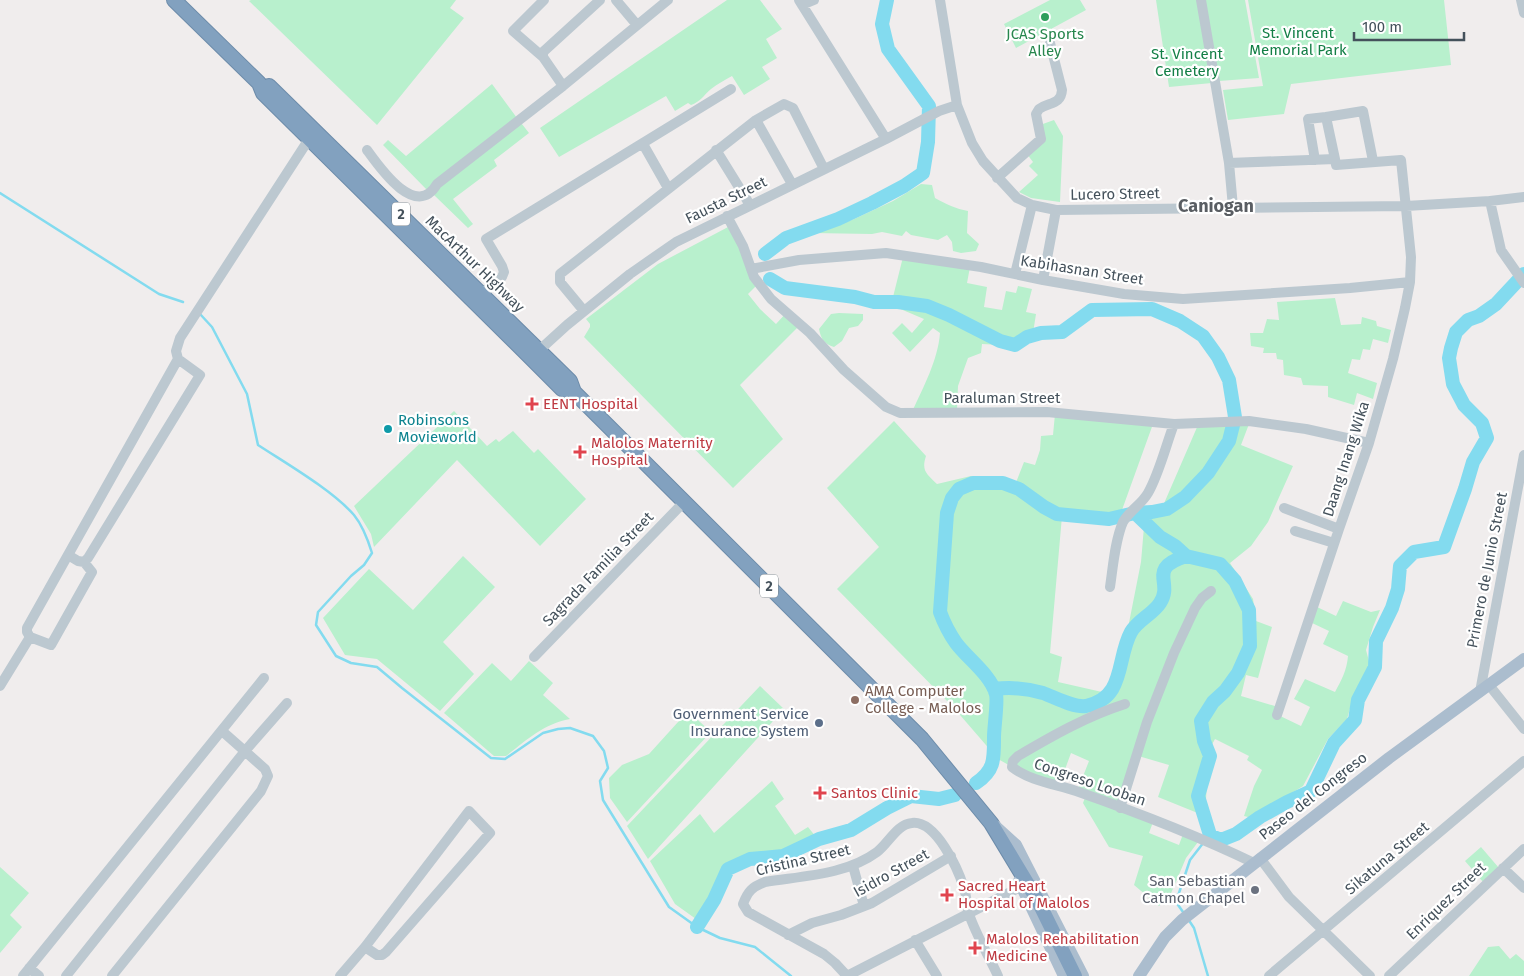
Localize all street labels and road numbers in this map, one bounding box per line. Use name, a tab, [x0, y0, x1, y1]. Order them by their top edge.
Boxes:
street label: Fausta Street	[682, 172, 770, 227]
street label: Lucero Street	[1070, 184, 1161, 204]
road number: 2	[392, 202, 410, 225]
street label: MacArthur Highway	[422, 212, 529, 316]
street label: Kabihasnan Street	[1019, 251, 1145, 289]
street label: Paraluman Street	[944, 389, 1061, 407]
street label: Daang Inang Wika	[1319, 399, 1373, 519]
street label: Primero de Junio Street	[1463, 490, 1511, 649]
street label: Sagrada Familia Street	[539, 508, 658, 630]
road number: 2	[760, 574, 778, 598]
street label: Paseo del Congreso	[1255, 748, 1371, 844]
street label: Congreso Looban	[1032, 754, 1148, 810]
street label: Sikatuna Street	[1341, 817, 1433, 898]
street label: Cristina Street	[754, 840, 853, 880]
street label: Isidro Street	[850, 845, 932, 901]
street label: Enriquez Street	[1402, 858, 1490, 943]

